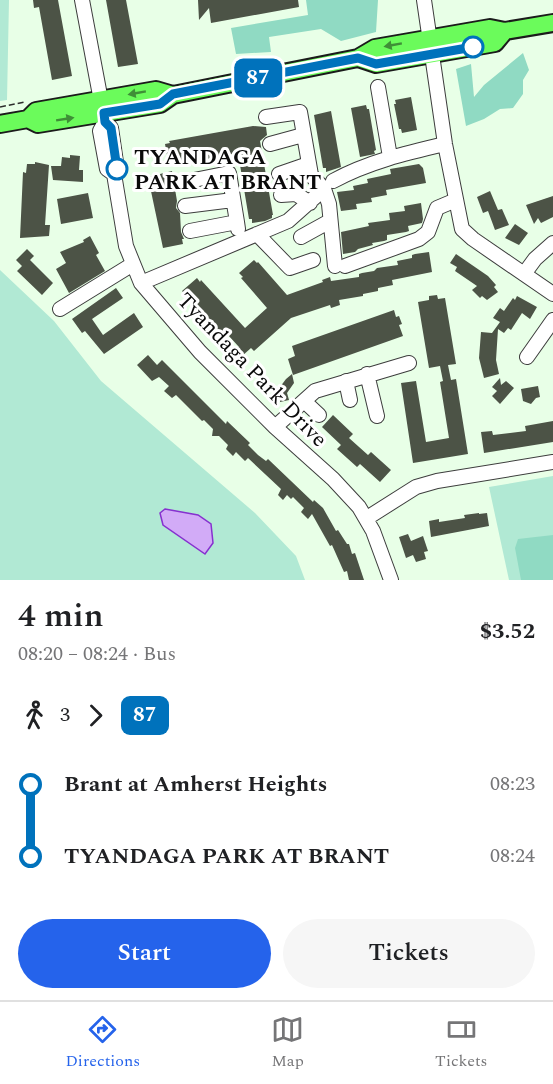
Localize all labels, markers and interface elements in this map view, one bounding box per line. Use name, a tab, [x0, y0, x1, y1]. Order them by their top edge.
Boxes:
unlabelled marker	[462, 36, 484, 58]
one-way arrow	[384, 41, 403, 50]
line badge: 87	[231, 58, 285, 98]
text: 87	[246, 62, 270, 94]
one-way arrow	[127, 89, 146, 98]
one-way arrow	[56, 115, 75, 124]
place label: TYANDAGA PARK AT BRANT	[134, 141, 322, 199]
marker: TYANDAGA PARK AT BRANT	[106, 158, 128, 180]
street label: Tyandaga Park Drive	[169, 285, 335, 455]
text: 4 min	[18, 591, 104, 641]
text: $3.52	[480, 615, 535, 648]
text: 08:20 – 08:24 · Bus	[18, 639, 176, 669]
icon: walk	[18, 699, 51, 732]
icon: forward	[79, 699, 112, 732]
text: 87	[133, 699, 157, 731]
text: 3	[60, 700, 70, 730]
text: Brant at Amherst Heights	[64, 768, 327, 801]
text: 08:23	[490, 769, 535, 799]
text: TYANDAGA PARK AT BRANT	[64, 840, 389, 873]
text: 08:24	[490, 841, 535, 871]
button: Start	[18, 919, 271, 988]
button: Tickets	[283, 919, 535, 988]
tab: Directions	[65, 1013, 140, 1073]
tab: Map	[271, 1013, 304, 1073]
tab: Tickets	[435, 1013, 487, 1073]

